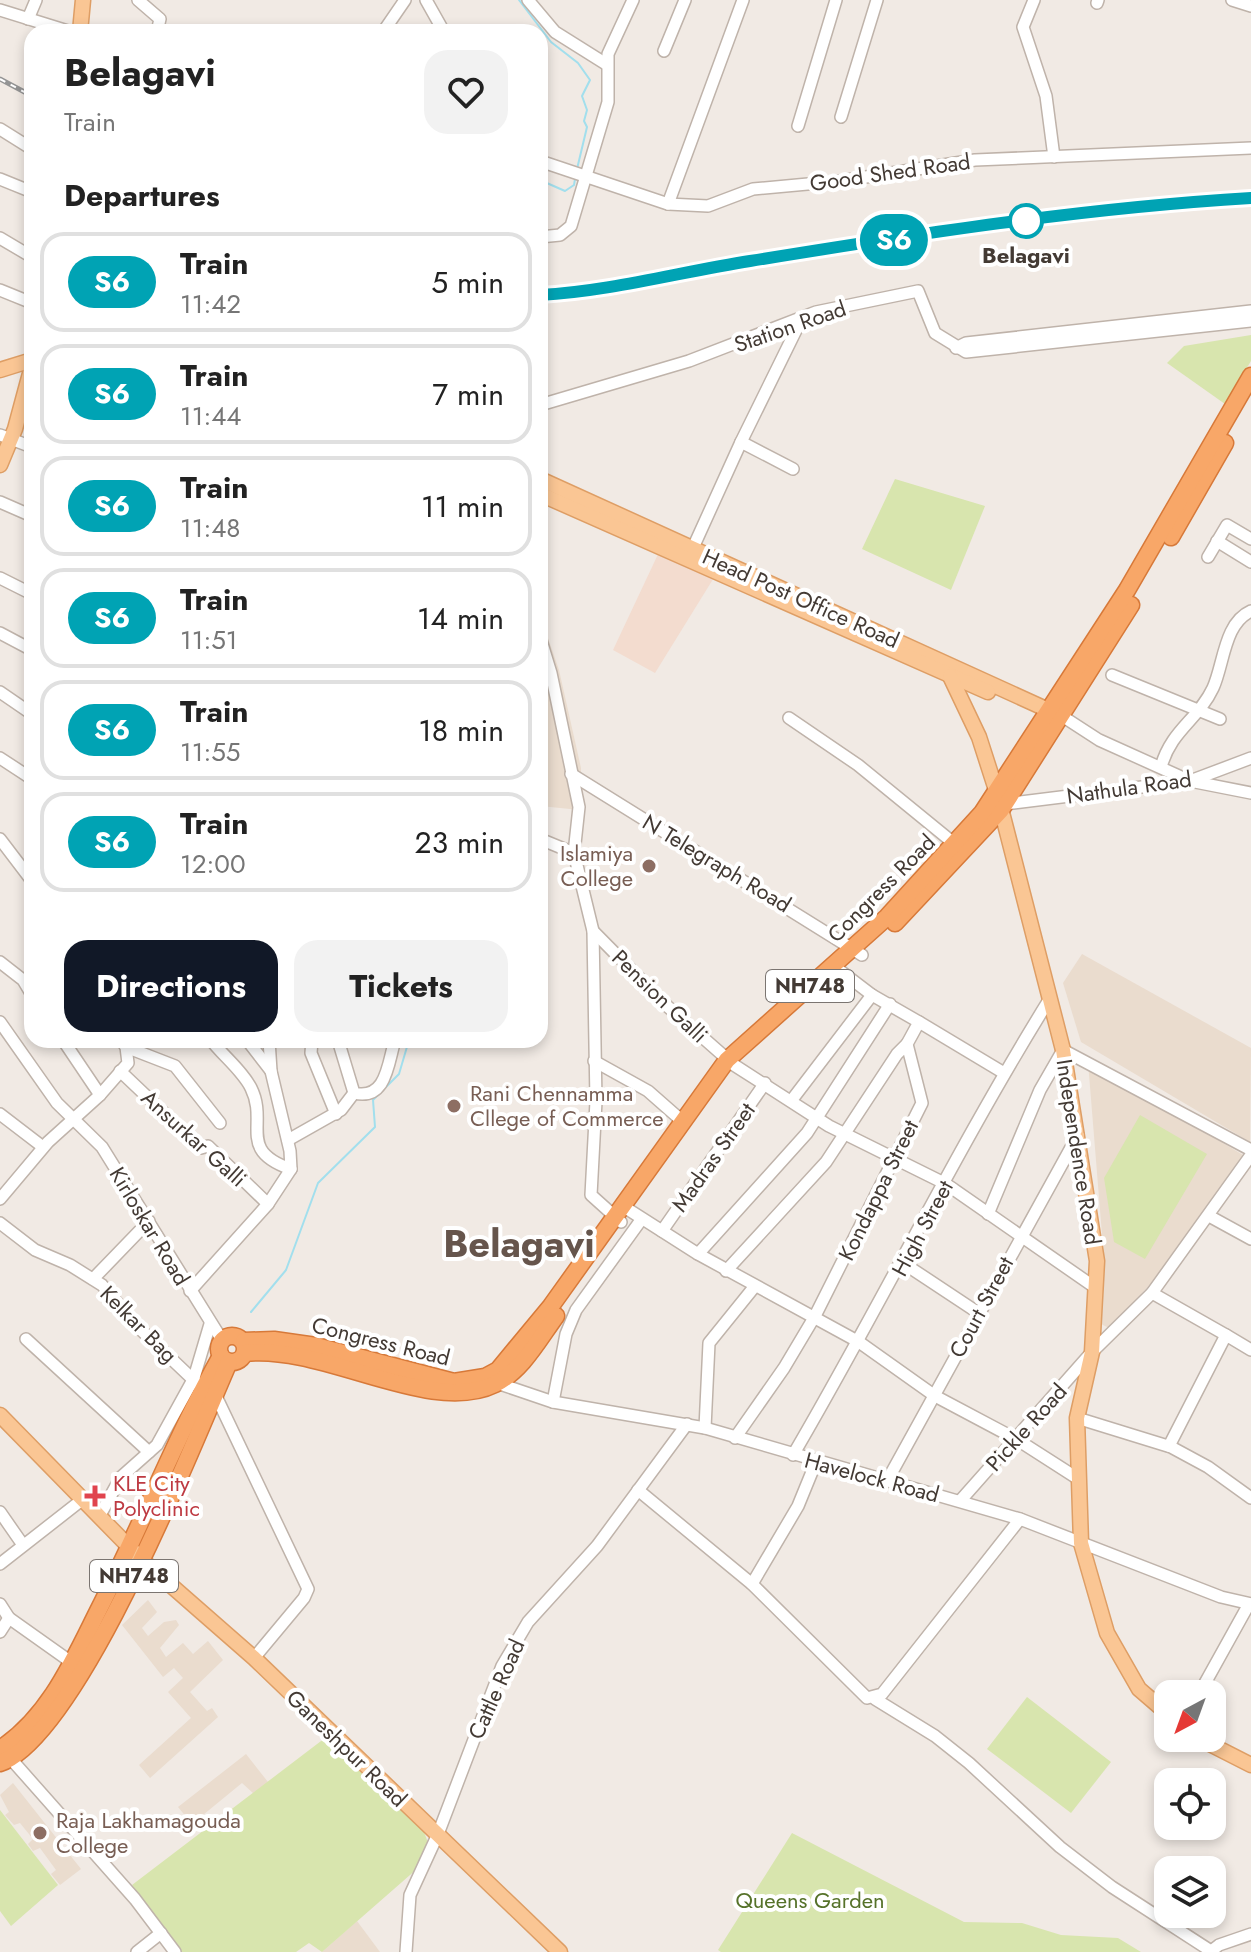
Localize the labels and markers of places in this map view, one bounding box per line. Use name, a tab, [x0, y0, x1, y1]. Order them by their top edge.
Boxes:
marker: Belagavi	[1009, 204, 1043, 238]
place label: Belagavi	[982, 239, 1070, 271]
place label: Islamiya College	[560, 837, 633, 894]
marker: Islamiya College	[640, 857, 658, 875]
place label: Rani Chennamma Cllege of Commerce	[470, 1077, 664, 1134]
marker: Rani Chennamma Cllege of Commerce	[445, 1097, 463, 1115]
place label: KLE City Polyclinic	[113, 1467, 200, 1524]
marker: KLE City Polyclinic	[84, 1485, 106, 1507]
place label: Raja Lakhamagouda College	[56, 1804, 241, 1861]
marker: Raja Lakhamagouda College	[31, 1824, 49, 1842]

